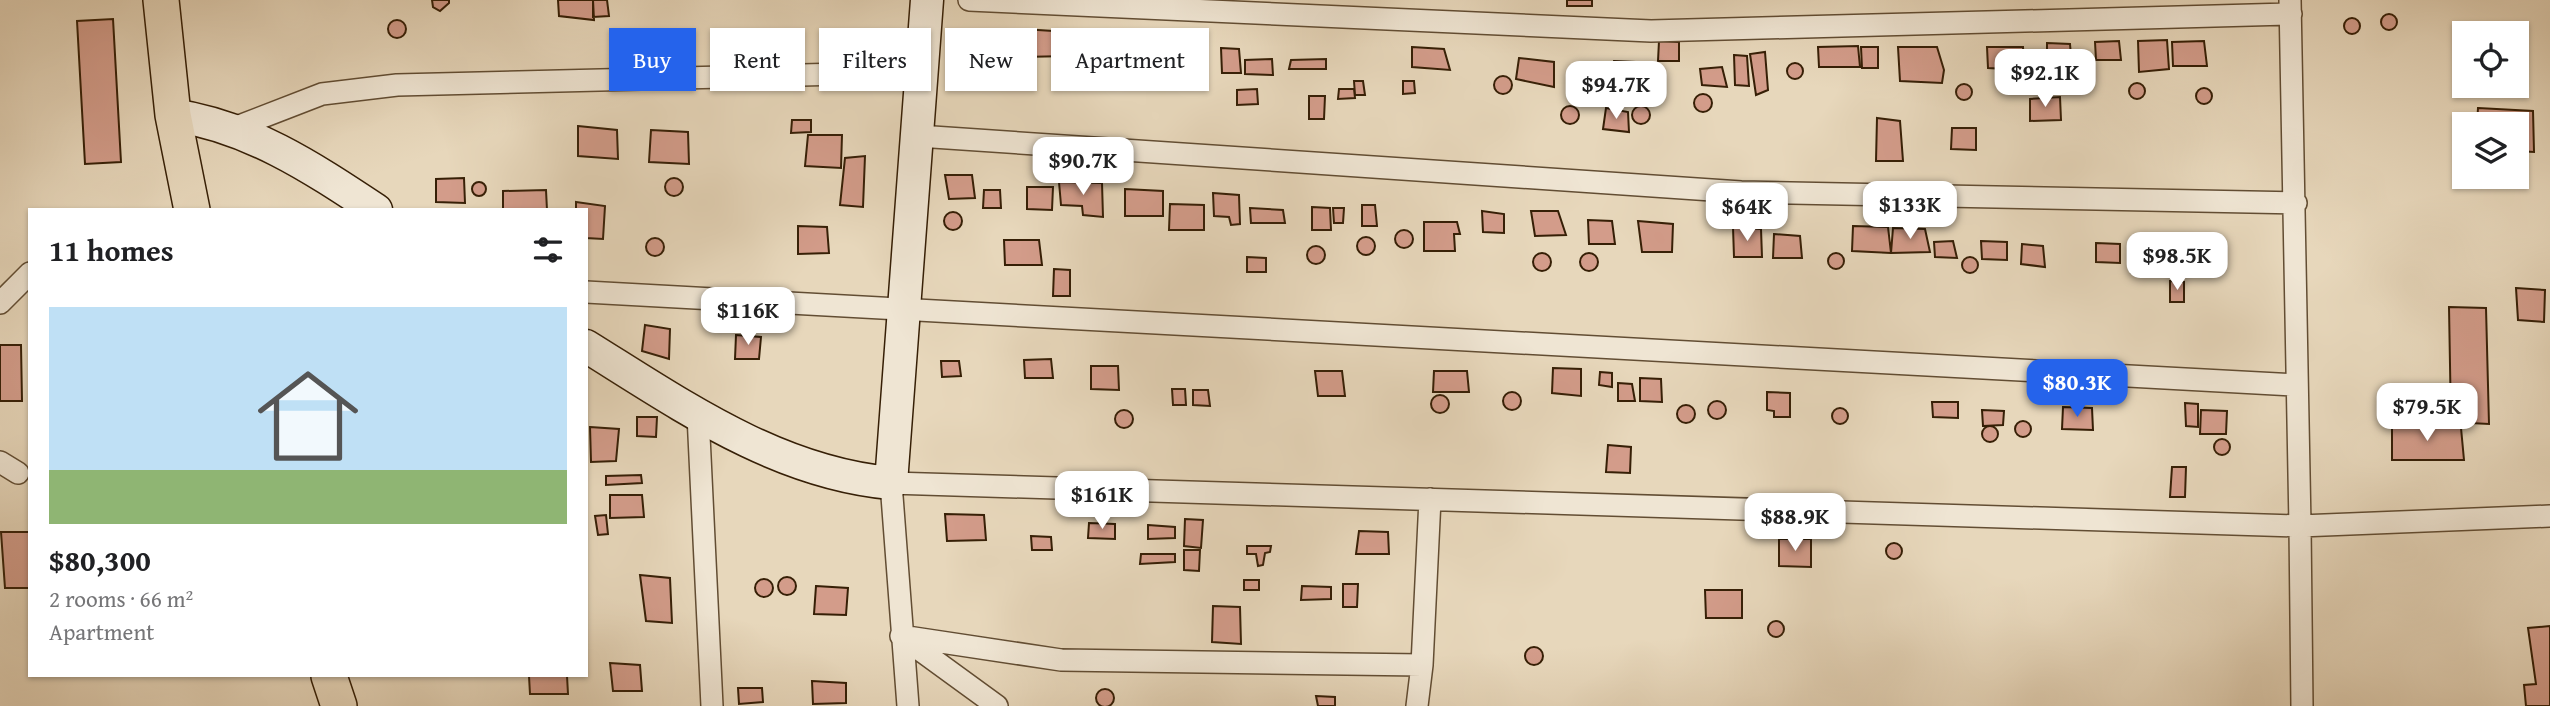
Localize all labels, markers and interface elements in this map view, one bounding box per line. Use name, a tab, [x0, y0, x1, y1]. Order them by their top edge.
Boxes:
map controls	[2452, 21, 2529, 189]
button: locate	[2452, 21, 2529, 98]
chip: Buy	[609, 28, 696, 91]
chip: Rent	[710, 28, 805, 91]
chip: Filters	[819, 28, 931, 91]
chip: New	[945, 28, 1037, 91]
chip: Apartment	[1051, 28, 1209, 91]
pin: $92.1K	[1988, 50, 2102, 109]
text: $92.1K	[2011, 55, 2079, 88]
pin: $94.7K	[1559, 61, 1673, 121]
text: $94.7K	[1582, 67, 1650, 100]
button: layers	[2452, 112, 2529, 189]
pin: $90.7K	[1026, 138, 1140, 197]
text: $90.7K	[1049, 143, 1117, 176]
pin: $133K	[1861, 182, 1959, 241]
pin: $64K	[1706, 184, 1788, 243]
text: $133K	[1879, 187, 1941, 220]
text: $64K	[1722, 189, 1772, 222]
text: 11 homes	[49, 228, 174, 272]
icon: filters	[529, 231, 567, 269]
pin: $98.5K	[2120, 232, 2234, 292]
text: $98.5K	[2143, 238, 2211, 271]
pin: $116K	[699, 288, 797, 347]
text: $116K	[717, 293, 779, 326]
icon: home	[245, 353, 371, 479]
pin: $80.3K	[2020, 360, 2134, 419]
text: $80.3K	[2043, 365, 2111, 398]
pin: $79.5K	[2370, 384, 2484, 443]
text: $79.5K	[2393, 389, 2461, 422]
pin: $161K	[1053, 472, 1151, 531]
text: $161K	[1071, 477, 1133, 510]
pin: $88.9K	[1738, 494, 1852, 553]
text: $88.9K	[1761, 499, 1829, 532]
text: $80,300	[49, 538, 151, 582]
text: 2 rooms · 66 m²	[49, 582, 193, 615]
text: Apartment	[49, 615, 154, 648]

